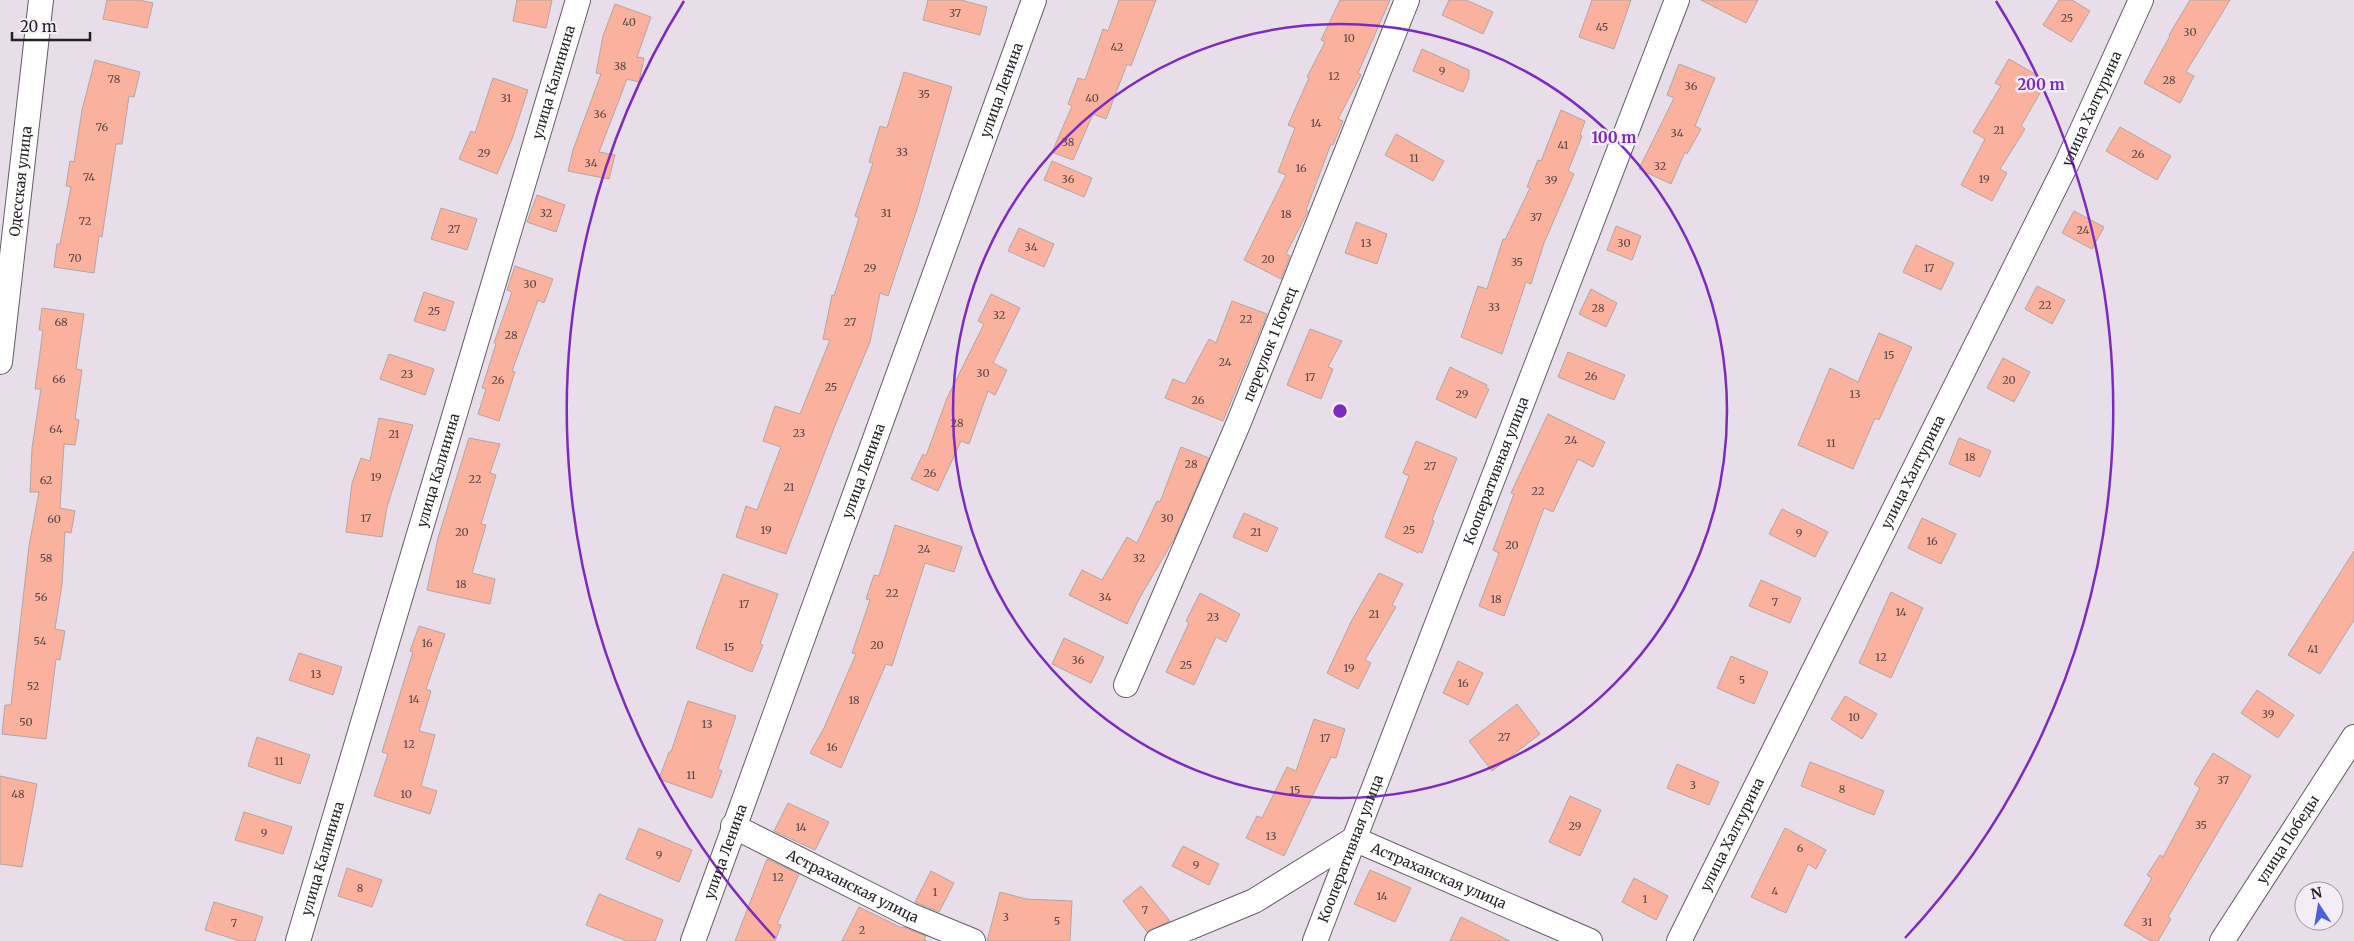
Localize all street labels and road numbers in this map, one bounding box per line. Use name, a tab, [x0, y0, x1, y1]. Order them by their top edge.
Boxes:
street label: улица Калинина	[528, 22, 579, 141]
street label: улица Ленина	[976, 40, 1027, 140]
street label: улица Халтурина	[2058, 48, 2126, 169]
street label: Одесская улица	[5, 124, 36, 237]
street label: переулок 1 Котец	[1239, 284, 1301, 404]
street label: Кооперативная улица	[1459, 394, 1533, 547]
street label: улица Калинина	[413, 411, 464, 530]
street label: улица Халтурина	[1877, 412, 1949, 532]
street label: улица Ленина	[838, 420, 889, 521]
street label: Кооперативная улица	[1314, 772, 1387, 925]
street label: улица Халтурина	[1696, 774, 1768, 894]
street label: улица Победы	[2252, 792, 2323, 887]
street label: улица Калинина	[297, 799, 348, 918]
street label: улица Ленина	[700, 801, 751, 902]
street label: Астраханская улица	[1368, 838, 1510, 913]
street label: Астраханская улица	[783, 845, 922, 927]

